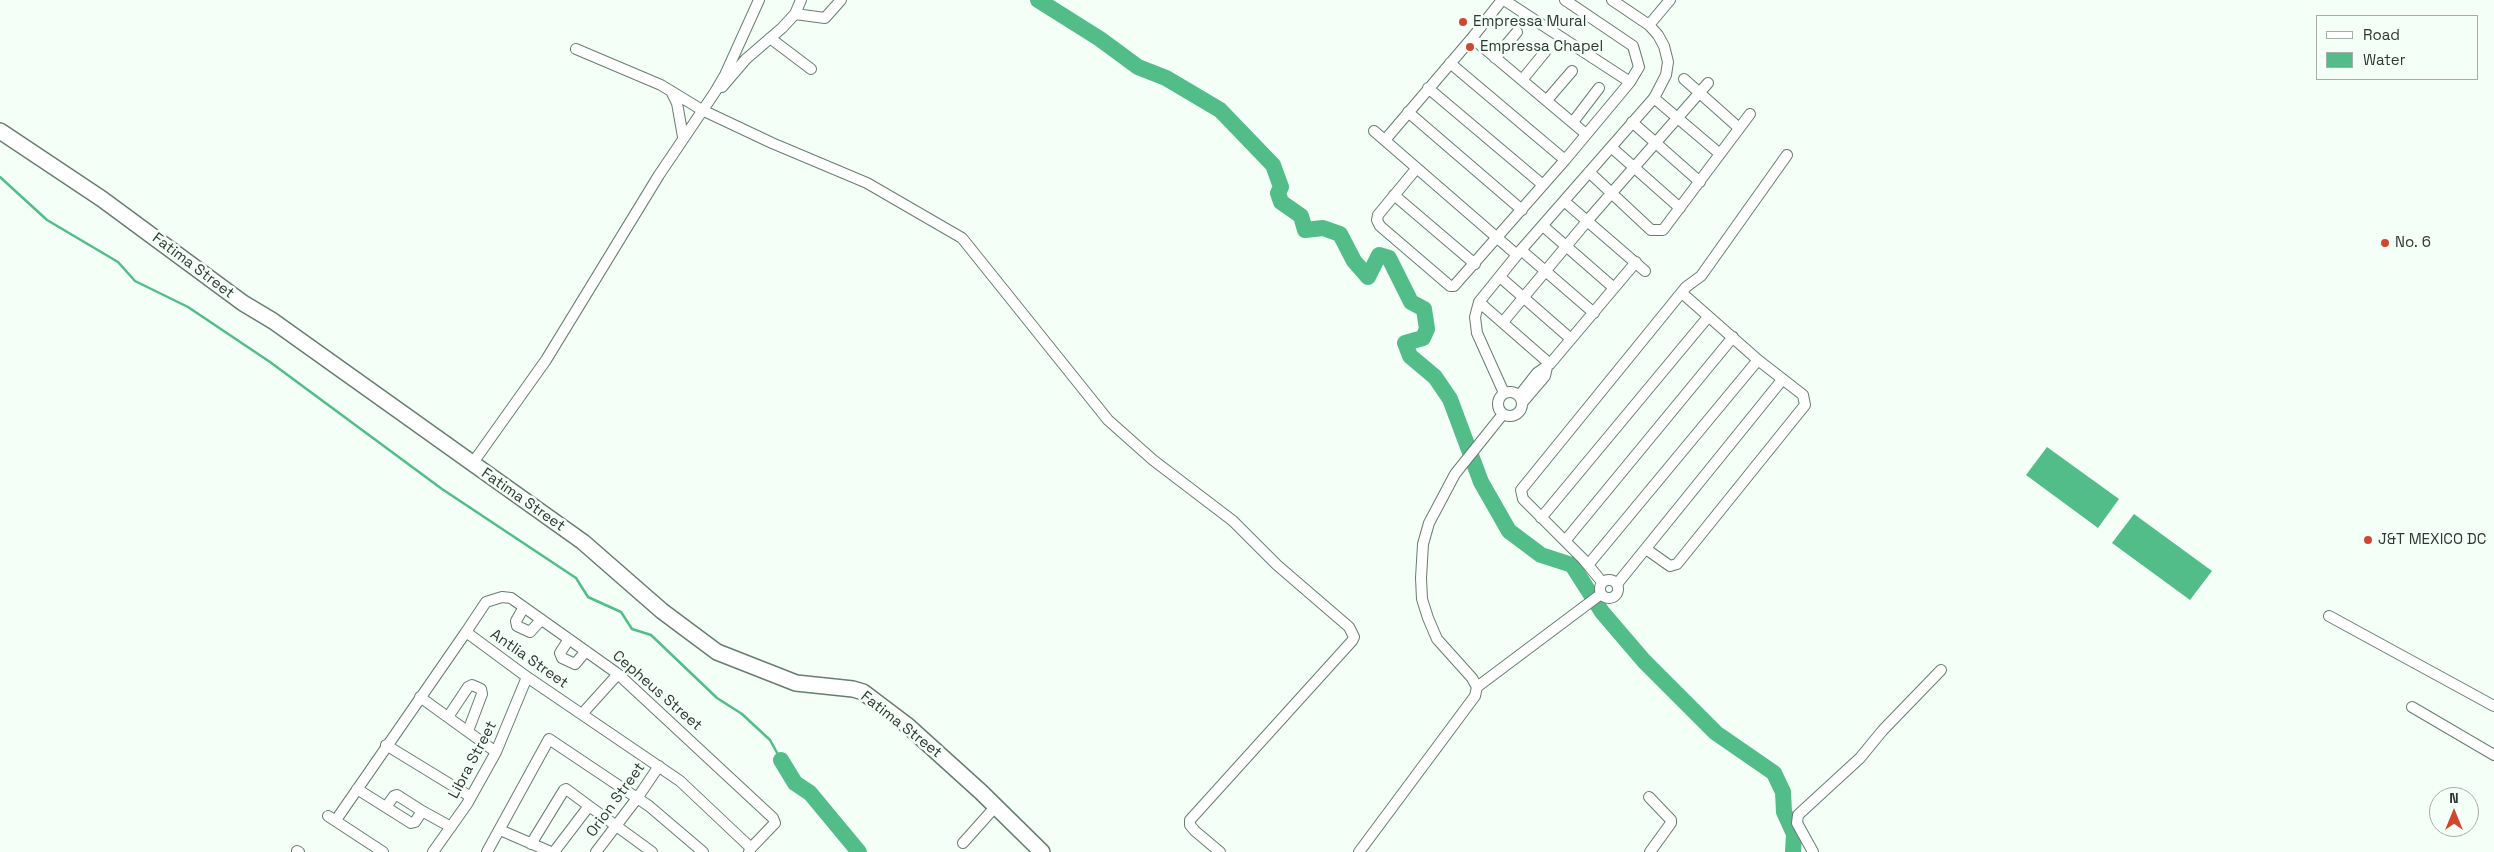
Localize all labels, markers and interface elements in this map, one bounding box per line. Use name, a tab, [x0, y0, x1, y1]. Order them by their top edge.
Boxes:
place label: Empressa Mural	[1473, 13, 1586, 31]
legend	[2316, 15, 2479, 80]
marker: Empressa Mural	[1457, 16, 1469, 28]
text: Road	[2363, 25, 2400, 44]
place label: Empressa Chapel	[1480, 38, 1603, 56]
marker: Empressa Chapel	[1464, 41, 1476, 53]
text: Water	[2363, 50, 2405, 69]
street label: Fatima Street	[148, 229, 238, 303]
place label: No. 6	[2395, 234, 2431, 252]
marker: No. 6	[2379, 237, 2391, 249]
street label: Fatima Street	[478, 465, 568, 535]
place label: J&T MEXICO DC	[2378, 531, 2486, 549]
marker: J&T MEXICO DC	[2362, 534, 2374, 546]
street label: Antlia Street	[487, 626, 571, 692]
street label: Cepheus Street	[608, 647, 706, 735]
street label: Fatima Street	[857, 688, 945, 762]
street label: Libra Street	[445, 718, 501, 802]
street label: Orion Street	[583, 759, 649, 841]
north arrow	[2429, 787, 2479, 837]
text: N	[2449, 789, 2459, 807]

